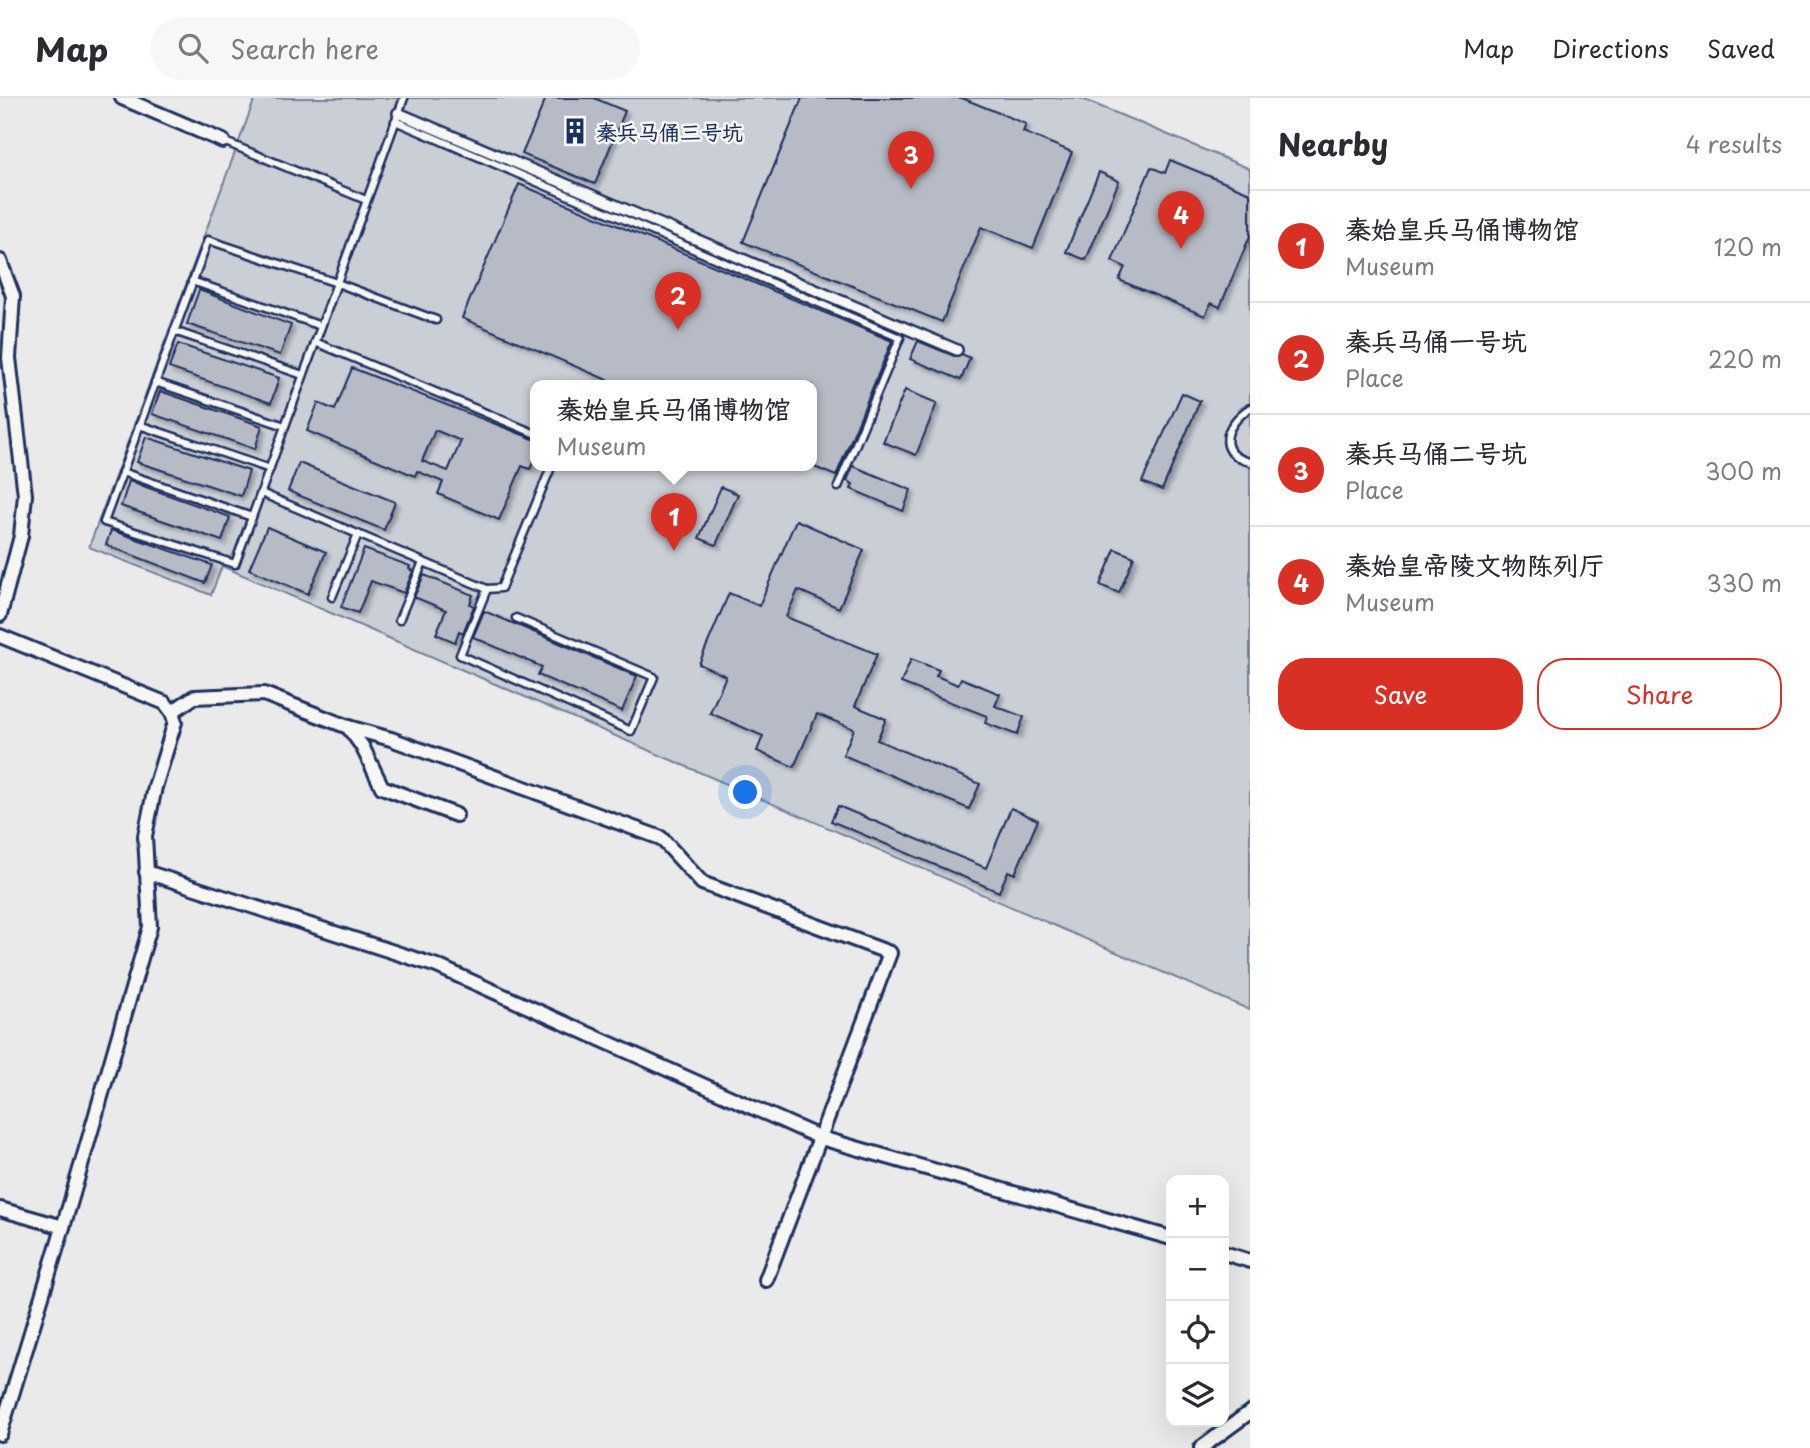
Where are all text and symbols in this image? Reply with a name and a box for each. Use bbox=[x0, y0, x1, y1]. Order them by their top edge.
search box bbox=[150, 17, 640, 80]
text: Map bbox=[35, 23, 108, 73]
icon: search bbox=[174, 29, 212, 67]
text: Search here bbox=[230, 29, 379, 68]
text: Map bbox=[1463, 30, 1514, 66]
text: Directions bbox=[1552, 30, 1669, 66]
text: Saved bbox=[1707, 30, 1775, 66]
place label: 秦兵马俑三号坑 bbox=[596, 115, 743, 147]
building icon: 秦兵马俑三号坑 bbox=[560, 116, 590, 146]
text: Nearby bbox=[1278, 121, 1388, 166]
text: 4 results bbox=[1686, 126, 1782, 161]
pin: 3 bbox=[888, 131, 934, 189]
pin: 4 bbox=[1158, 191, 1204, 249]
text: 秦始皇兵马俑博物馆 bbox=[1345, 209, 1579, 248]
text: 1 bbox=[1296, 229, 1307, 264]
text: 120 m bbox=[1714, 229, 1782, 264]
text: Museum bbox=[1345, 248, 1435, 283]
pin: 2 bbox=[655, 272, 701, 330]
text: 秦兵马俑一号坑 bbox=[1345, 321, 1527, 360]
text: 2 bbox=[1293, 341, 1309, 376]
text: 220 m bbox=[1708, 341, 1782, 376]
text: Place bbox=[1345, 360, 1404, 395]
popup bbox=[530, 380, 817, 471]
text: 秦始皇兵马俑博物馆 bbox=[556, 389, 791, 428]
text: Museum bbox=[556, 428, 646, 463]
text: 秦兵马俑二号坑 bbox=[1345, 433, 1527, 472]
text: 3 bbox=[1293, 453, 1309, 488]
text: 300 m bbox=[1705, 453, 1782, 488]
text: Place bbox=[1345, 472, 1404, 507]
pin: 1 bbox=[651, 493, 697, 551]
text: 秦始皇帝陵文物陈列厅 bbox=[1345, 545, 1605, 584]
text: 4 bbox=[1293, 565, 1309, 600]
text: 330 m bbox=[1706, 565, 1782, 600]
text: Museum bbox=[1345, 584, 1435, 619]
button: Save bbox=[1278, 658, 1523, 730]
button: Share bbox=[1537, 658, 1782, 730]
your location bbox=[728, 775, 762, 809]
map controls bbox=[1166, 1175, 1229, 1427]
button: + bbox=[1166, 1175, 1229, 1238]
button: − bbox=[1166, 1238, 1229, 1301]
button: locate bbox=[1166, 1301, 1229, 1364]
button: layers bbox=[1166, 1364, 1229, 1427]

